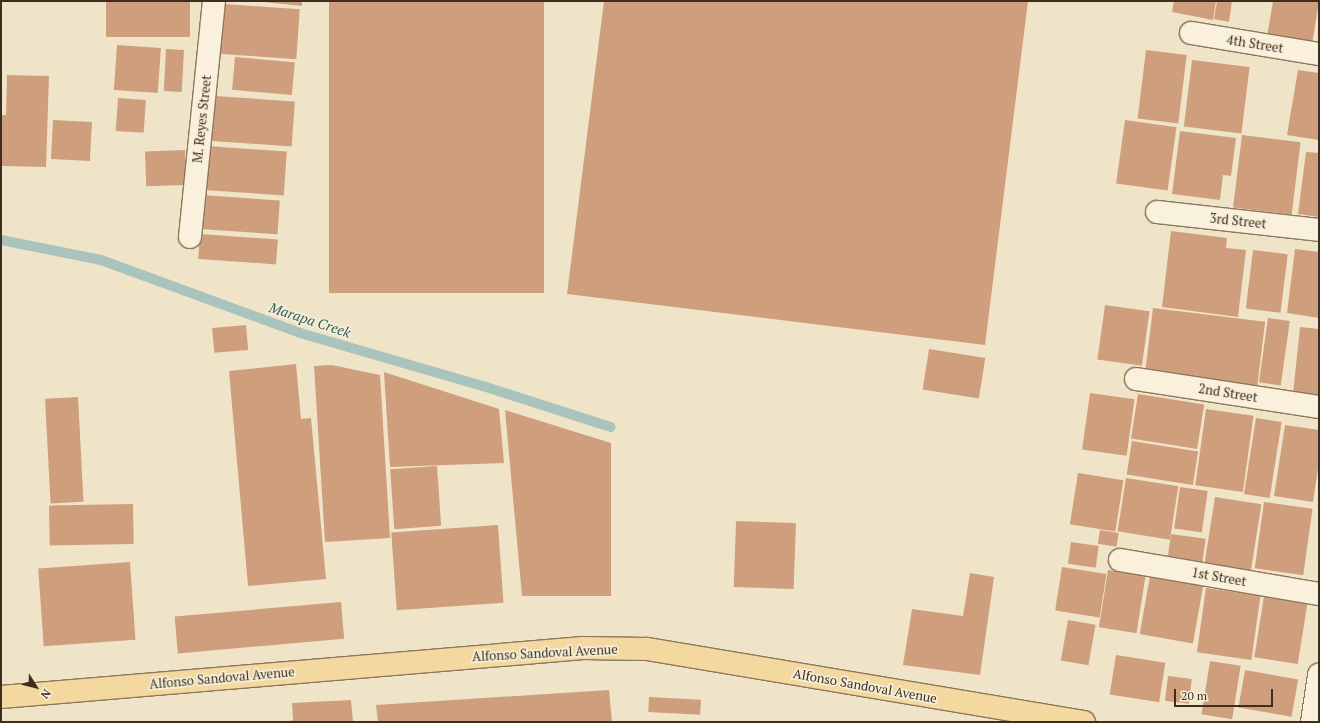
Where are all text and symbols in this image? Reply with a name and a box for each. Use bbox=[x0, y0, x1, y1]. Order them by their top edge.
street label: 4th Street bbox=[1226, 32, 1284, 56]
street label: M. Reyes Street bbox=[190, 74, 214, 164]
street label: 3rd Street bbox=[1209, 210, 1267, 232]
water label: Marapa Creek bbox=[267, 299, 353, 341]
street label: 2nd Street bbox=[1197, 381, 1259, 405]
street label: 1st Street bbox=[1190, 565, 1248, 589]
street label: Alfonso Sandoval Avenue bbox=[472, 641, 618, 665]
street label: Alfonso Sandoval Avenue bbox=[149, 664, 295, 692]
street label: Alfonso Sandoval Avenue bbox=[792, 666, 938, 706]
north arrow bbox=[16, 667, 56, 707]
scale bar bbox=[1176, 681, 1275, 707]
text: N bbox=[38, 687, 54, 702]
text: 20 m bbox=[1181, 688, 1207, 703]

